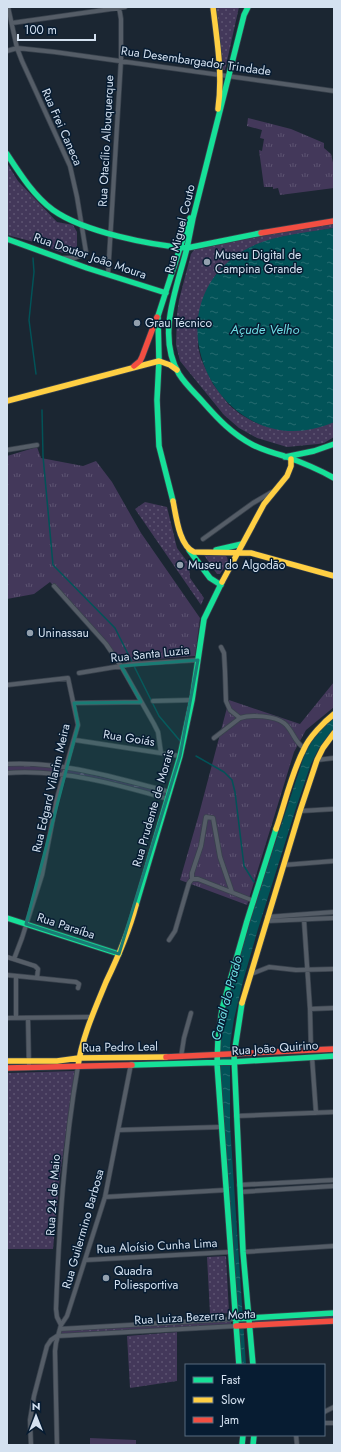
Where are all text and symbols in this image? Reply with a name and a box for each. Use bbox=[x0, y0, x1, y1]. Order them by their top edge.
scale bar bbox=[18, 16, 95, 42]
text: 100 m bbox=[24, 21, 57, 39]
street label: Rua Desembargador Trindade bbox=[120, 42, 272, 80]
street label: Rua Otacílio Albuquerque bbox=[94, 75, 118, 207]
street label: Rua Frei Caneca bbox=[37, 85, 87, 169]
street label: Rua Miguel Couto bbox=[160, 182, 200, 276]
street label: Rua Doutor João Moura bbox=[31, 228, 149, 284]
place label: Museu Digital de Campina Grande bbox=[215, 246, 303, 278]
marker: Museu Digital de Campina Grande bbox=[202, 257, 212, 267]
place label: Grau Técnico bbox=[145, 314, 213, 332]
marker: Grau Técnico bbox=[132, 318, 142, 328]
water label: Açude Velho bbox=[230, 320, 299, 339]
place label: Museu do Algodão bbox=[188, 556, 286, 574]
marker: Museu do Algodão bbox=[175, 560, 185, 570]
place label: Uninassau bbox=[38, 624, 89, 642]
marker: Uninassau bbox=[25, 628, 35, 638]
street label: Rua Santa Luzia bbox=[110, 641, 191, 667]
street label: Rua Edgard Vilarim Meira bbox=[27, 722, 75, 854]
street label: Rua Goiás bbox=[102, 725, 156, 751]
street label: Rua Prudente de Morais bbox=[128, 747, 178, 869]
street label: Rua Paraíba bbox=[35, 908, 98, 944]
water label: Canal do Prado bbox=[206, 954, 247, 1042]
street label: Rua João Quirino bbox=[231, 1036, 319, 1060]
street label: Rua Pedro Leal bbox=[82, 1037, 158, 1057]
street label: Rua 24 de Maio bbox=[41, 1153, 65, 1236]
street label: Rua Guilermino Barbosa bbox=[57, 1167, 109, 1291]
street label: Rua Aloísio Cunha Lima bbox=[96, 1234, 218, 1258]
place label: Quadra Poliesportiva bbox=[114, 1262, 178, 1294]
marker: Quadra Poliesportiva bbox=[101, 1273, 111, 1283]
street label: Rua Luiza Bezerra Motta bbox=[134, 1305, 256, 1329]
legend bbox=[185, 1364, 325, 1436]
text: Fast bbox=[221, 1371, 240, 1389]
text: Slow bbox=[221, 1391, 246, 1409]
north arrow bbox=[16, 1396, 56, 1436]
text: N bbox=[32, 1398, 40, 1414]
text: Jam bbox=[219, 1411, 239, 1429]

